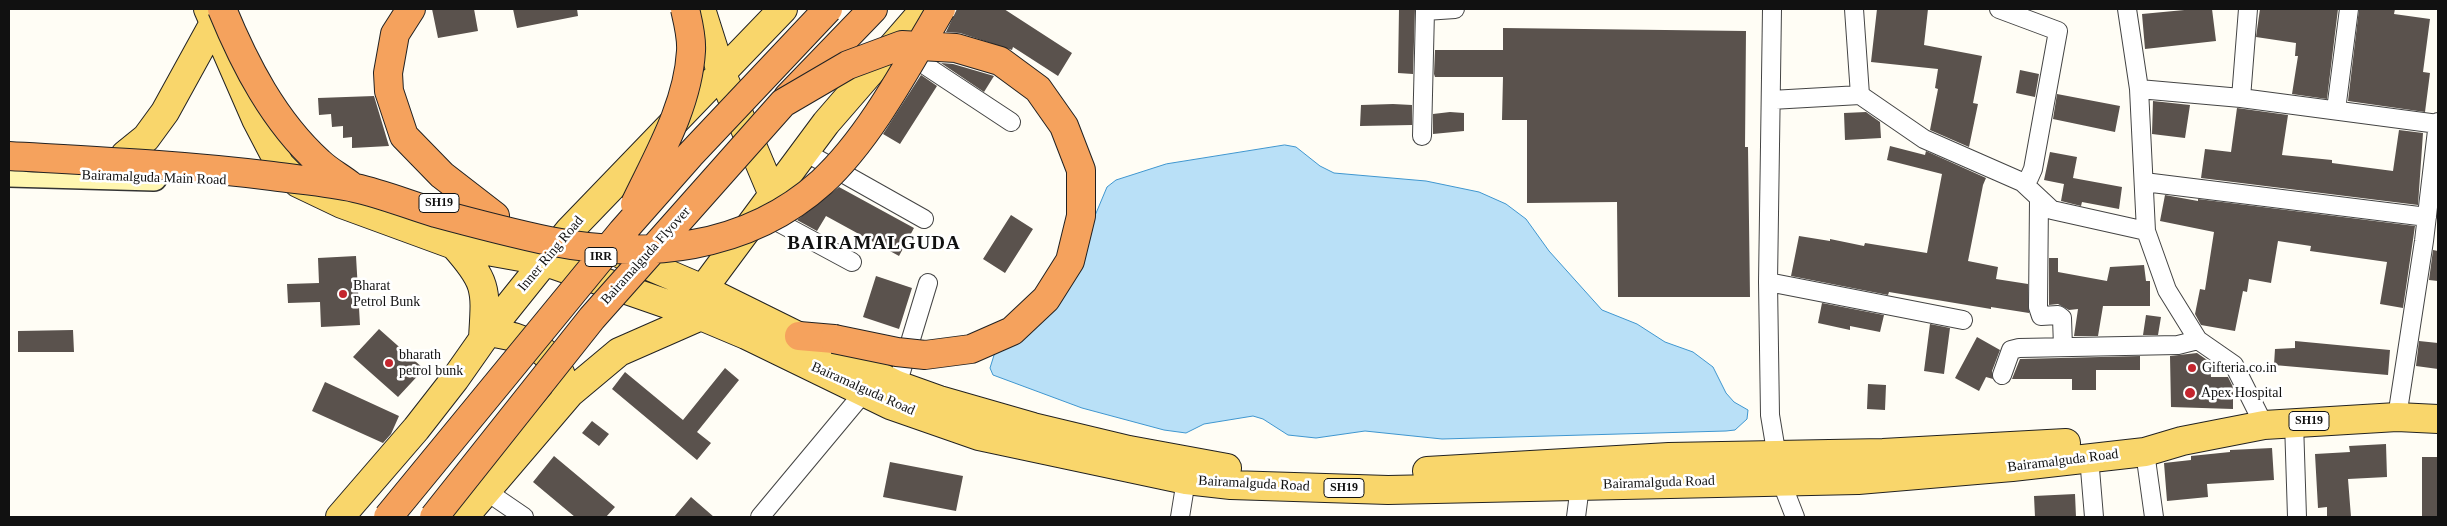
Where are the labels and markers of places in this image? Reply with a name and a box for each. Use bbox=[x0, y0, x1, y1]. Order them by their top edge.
place label: Bharat Petrol Bunk bbox=[353, 278, 420, 310]
marker: Bharat Petrol Bunk bbox=[337, 288, 349, 300]
place label: bharath petrol bunk bbox=[399, 347, 463, 380]
marker: bharath petrol bunk bbox=[383, 357, 395, 369]
place label: Gifteria.co.in bbox=[2202, 360, 2277, 376]
marker: Gifteria.co.in bbox=[2186, 362, 2198, 374]
place label: Apex Hospital bbox=[2201, 385, 2282, 401]
marker: Apex Hospital bbox=[2183, 386, 2197, 400]

